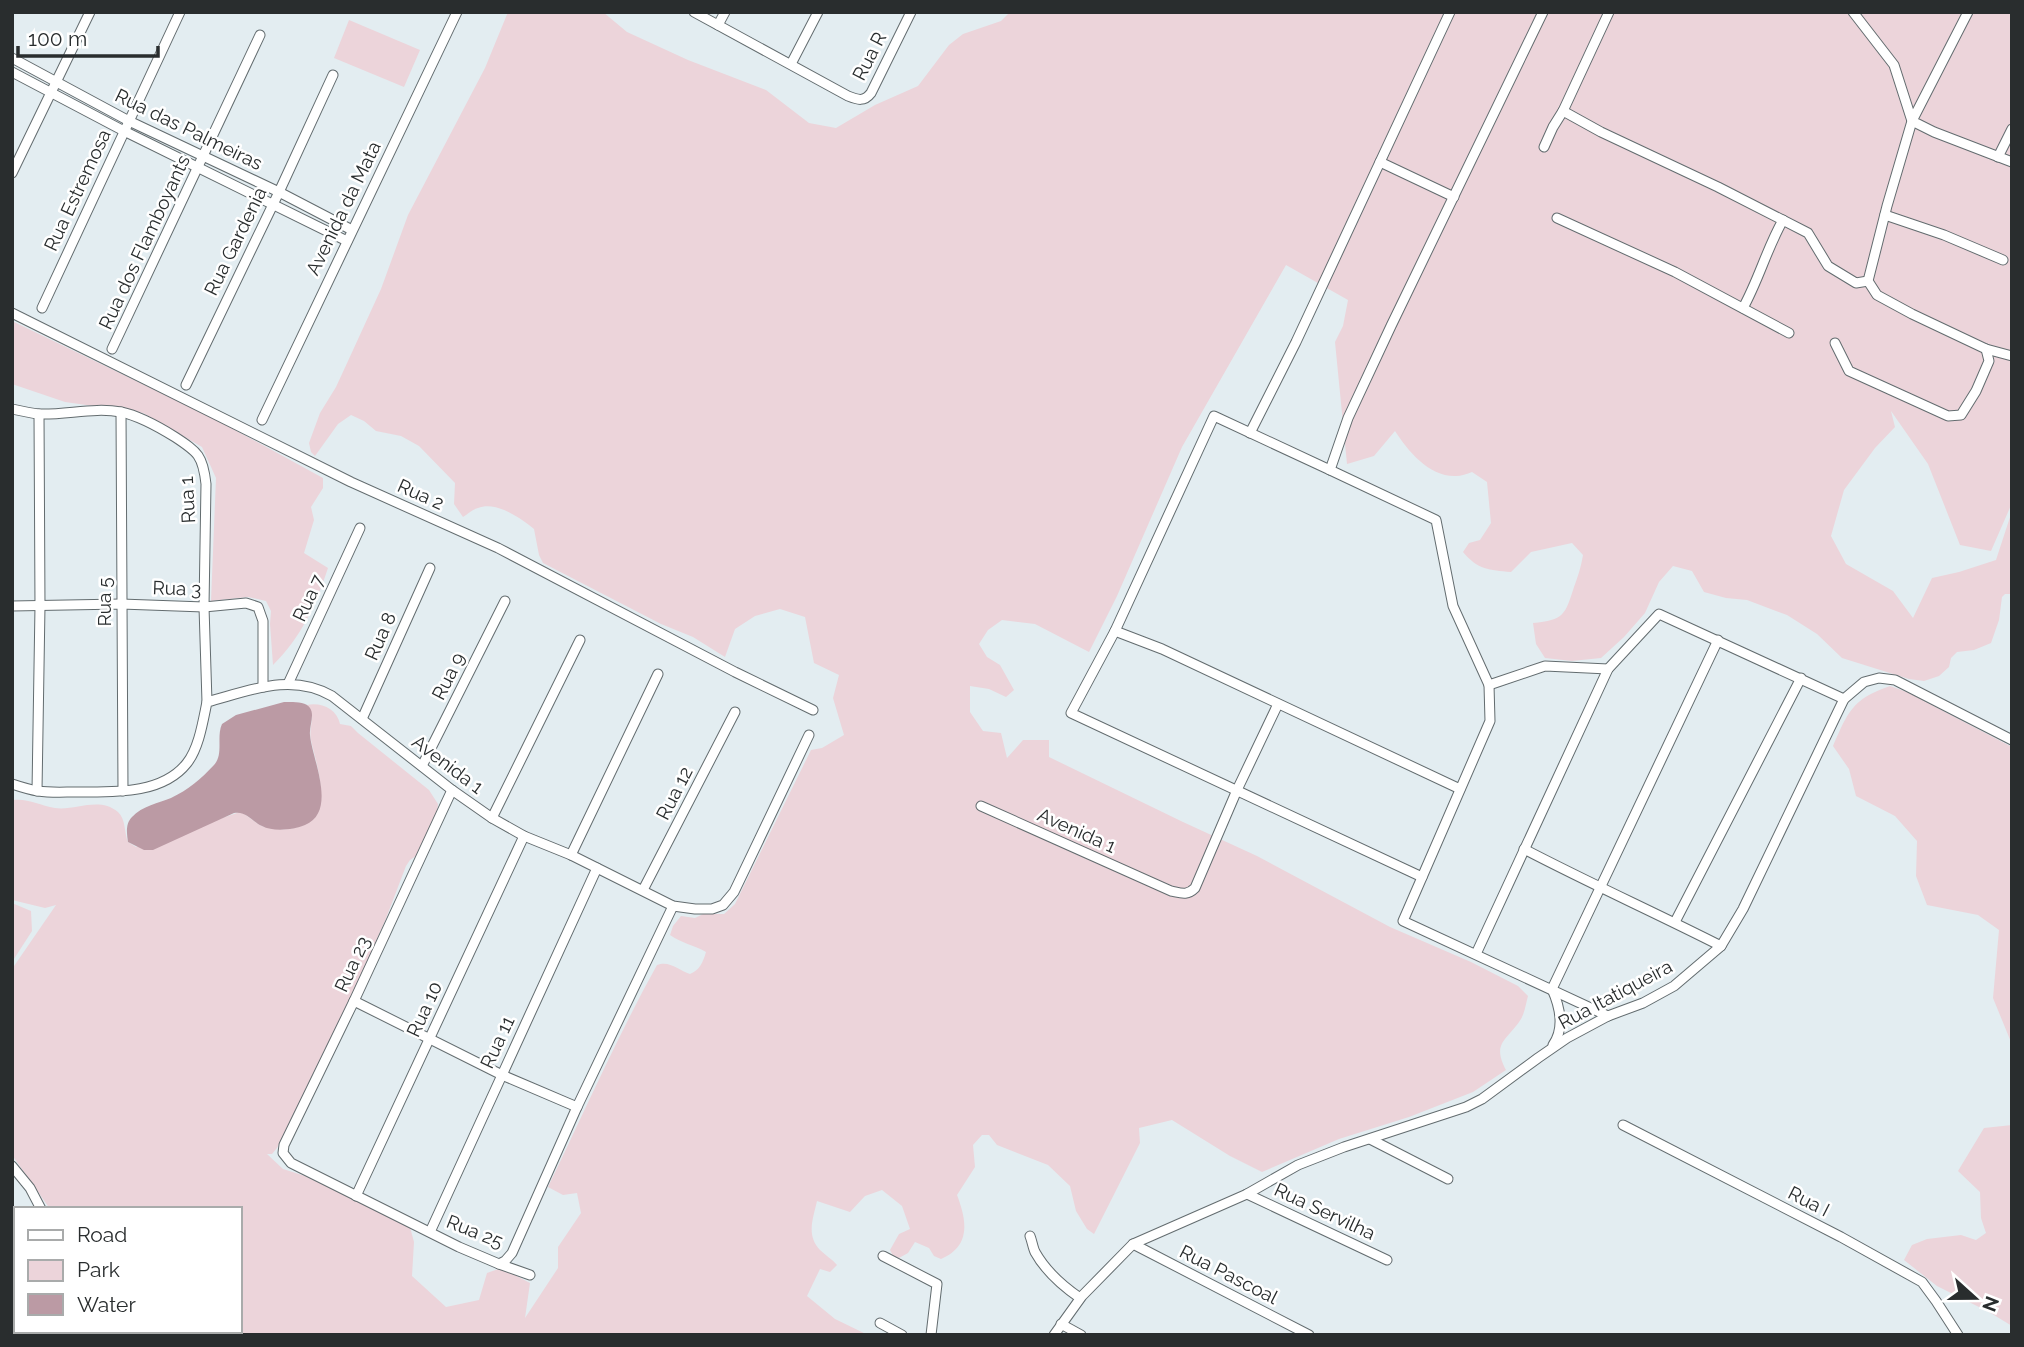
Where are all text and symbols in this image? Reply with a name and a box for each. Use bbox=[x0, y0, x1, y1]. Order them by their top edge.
scale bar bbox=[18, 14, 158, 58]
text: 100 m bbox=[28, 26, 87, 51]
street label: Rua R bbox=[848, 28, 890, 84]
street label: Rua das Palmeiras bbox=[112, 84, 266, 174]
street label: Rua Estremosa bbox=[39, 126, 115, 254]
street label: Avenida da Mata bbox=[301, 138, 385, 278]
street label: Rua dos Flamboyants bbox=[94, 151, 194, 333]
street label: Rua Gardenia bbox=[199, 183, 271, 299]
street label: Rua 2 bbox=[394, 474, 448, 514]
street label: Rua 1 bbox=[175, 476, 199, 524]
street label: Rua 7 bbox=[288, 571, 328, 625]
street label: Rua 3 bbox=[152, 576, 202, 600]
street label: Rua 5 bbox=[93, 577, 115, 627]
street label: Rua 8 bbox=[360, 609, 400, 663]
street label: Rua 9 bbox=[427, 649, 469, 703]
street label: Avenida 1 bbox=[408, 730, 488, 798]
street label: Rua 12 bbox=[651, 763, 697, 823]
street label: Avenida 1 bbox=[1034, 803, 1120, 857]
street label: Rua 23 bbox=[330, 933, 374, 995]
street label: Rua Itatiqueira bbox=[1554, 955, 1676, 1033]
street label: Rua 10 bbox=[402, 978, 446, 1040]
street label: Rua 11 bbox=[475, 1012, 519, 1072]
street label: Rua Servilha bbox=[1271, 1178, 1379, 1244]
street label: Rua I bbox=[1785, 1181, 1833, 1221]
legend bbox=[14, 1207, 242, 1333]
street label: Rua 25 bbox=[444, 1210, 506, 1252]
text: Road bbox=[77, 1222, 127, 1247]
street label: Rua Pascoal bbox=[1176, 1240, 1282, 1309]
text: Park bbox=[77, 1257, 120, 1282]
north arrow bbox=[1940, 1263, 2010, 1333]
text: Water bbox=[77, 1292, 136, 1317]
text: N bbox=[1978, 1293, 2004, 1315]

